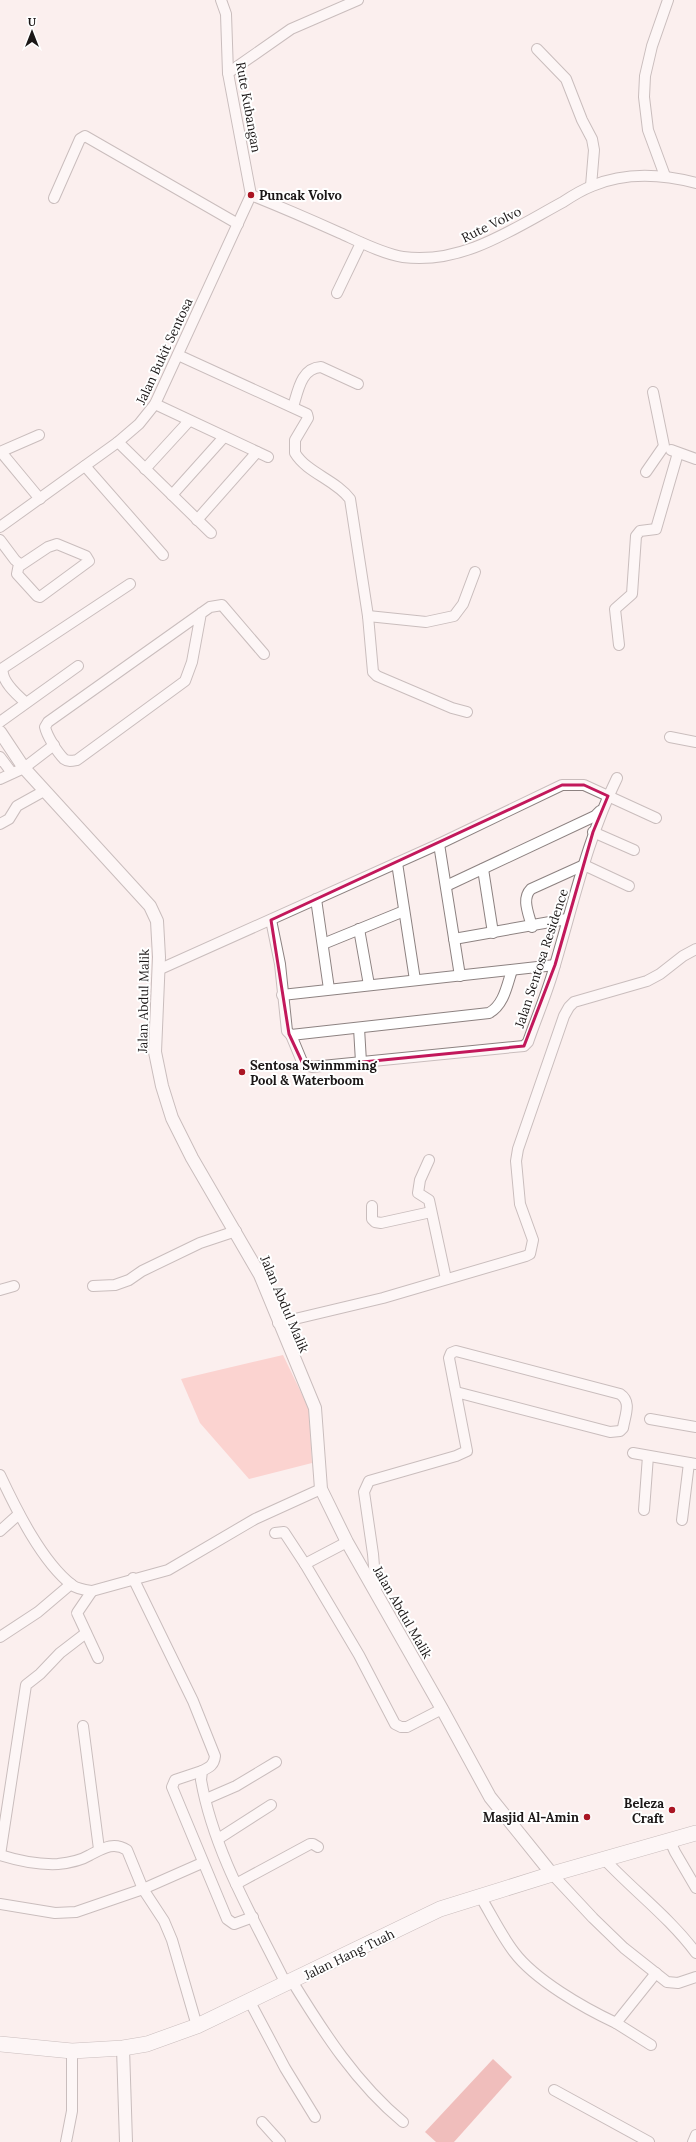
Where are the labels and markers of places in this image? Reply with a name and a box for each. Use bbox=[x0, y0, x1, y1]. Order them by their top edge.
place label: Puncak Volvo bbox=[259, 187, 342, 204]
marker: Puncak Volvo bbox=[246, 190, 256, 200]
place label: Sentosa Swinmming Pool & Waterboom bbox=[250, 1057, 377, 1089]
marker: Sentosa Swinmming Pool & Waterboom bbox=[237, 1067, 247, 1077]
place label: Beleza Craft bbox=[624, 1795, 665, 1827]
marker: Beleza Craft bbox=[667, 1805, 677, 1815]
place label: Masjid Al-Amin bbox=[483, 1809, 580, 1826]
marker: Masjid Al-Amin bbox=[582, 1812, 592, 1822]

